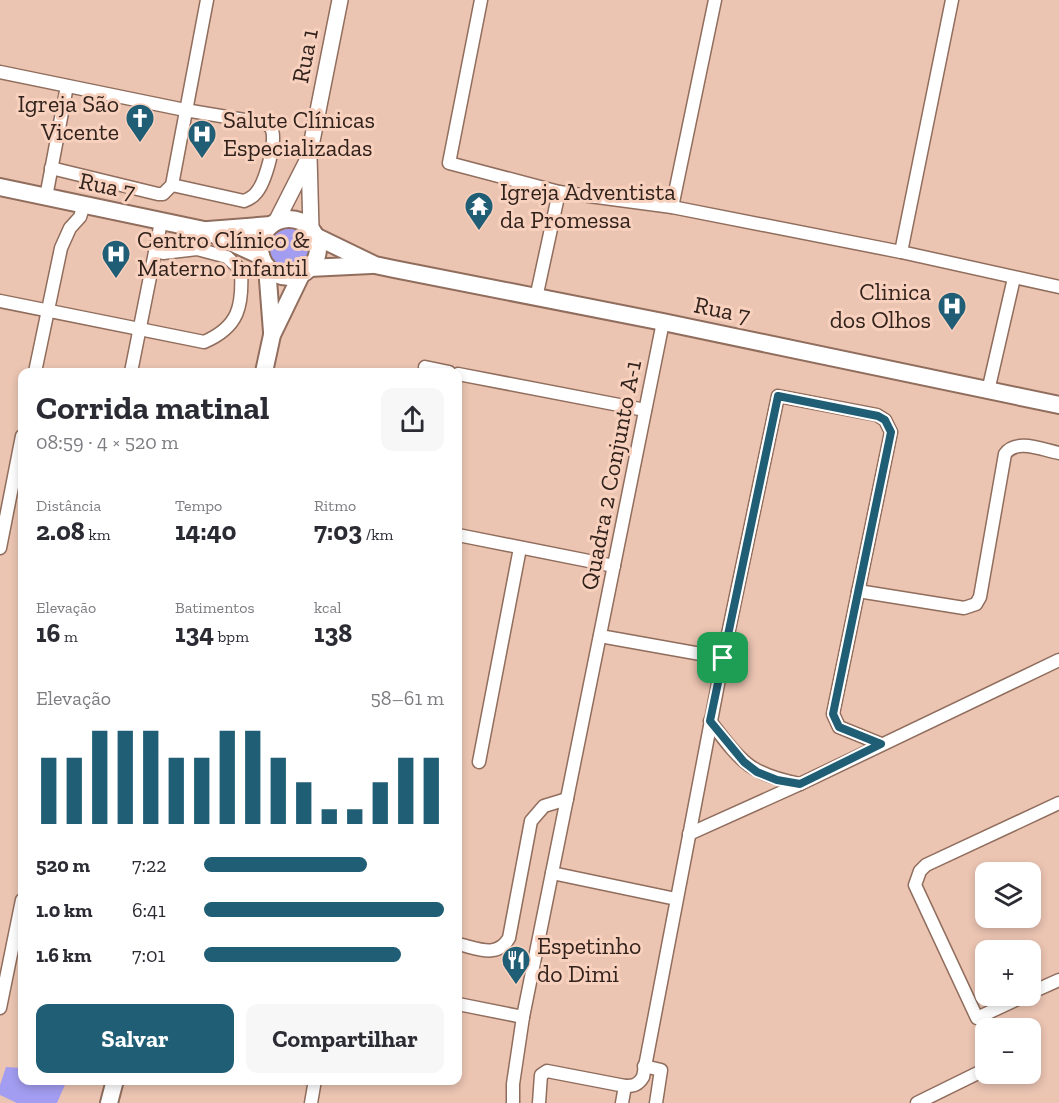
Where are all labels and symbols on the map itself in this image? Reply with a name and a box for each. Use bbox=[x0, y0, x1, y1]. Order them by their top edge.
street label: Rua 1 bbox=[285, 26, 324, 85]
place label: Igreja São Vicente bbox=[18, 89, 119, 146]
church icon: Igreja São Vicente bbox=[124, 102, 156, 144]
place label: Salute Clínicas Especializadas bbox=[223, 105, 375, 162]
hospital icon: Salute Clínicas Especializadas bbox=[186, 118, 218, 160]
street label: Rua 7 bbox=[76, 165, 138, 206]
place label: Igreja Adventista da Promessa bbox=[500, 177, 676, 234]
temple icon: Igreja Adventista da Promessa bbox=[463, 190, 495, 232]
place label: Centro Clínico & Materno Infantil bbox=[137, 225, 310, 282]
hospital icon: Centro Clínico & Materno Infantil bbox=[100, 238, 132, 280]
place label: Clinica dos Olhos bbox=[830, 277, 931, 334]
street label: Rua 7 bbox=[691, 289, 753, 330]
hospital icon: Clinica dos Olhos bbox=[936, 290, 968, 332]
street label: Quadra 2 Conjunto A-1 bbox=[574, 357, 647, 592]
pin bbox=[697, 632, 748, 683]
place label: Espetinho do Dimi bbox=[537, 931, 641, 988]
restaurant icon: Espetinho do Dimi bbox=[500, 944, 532, 986]

